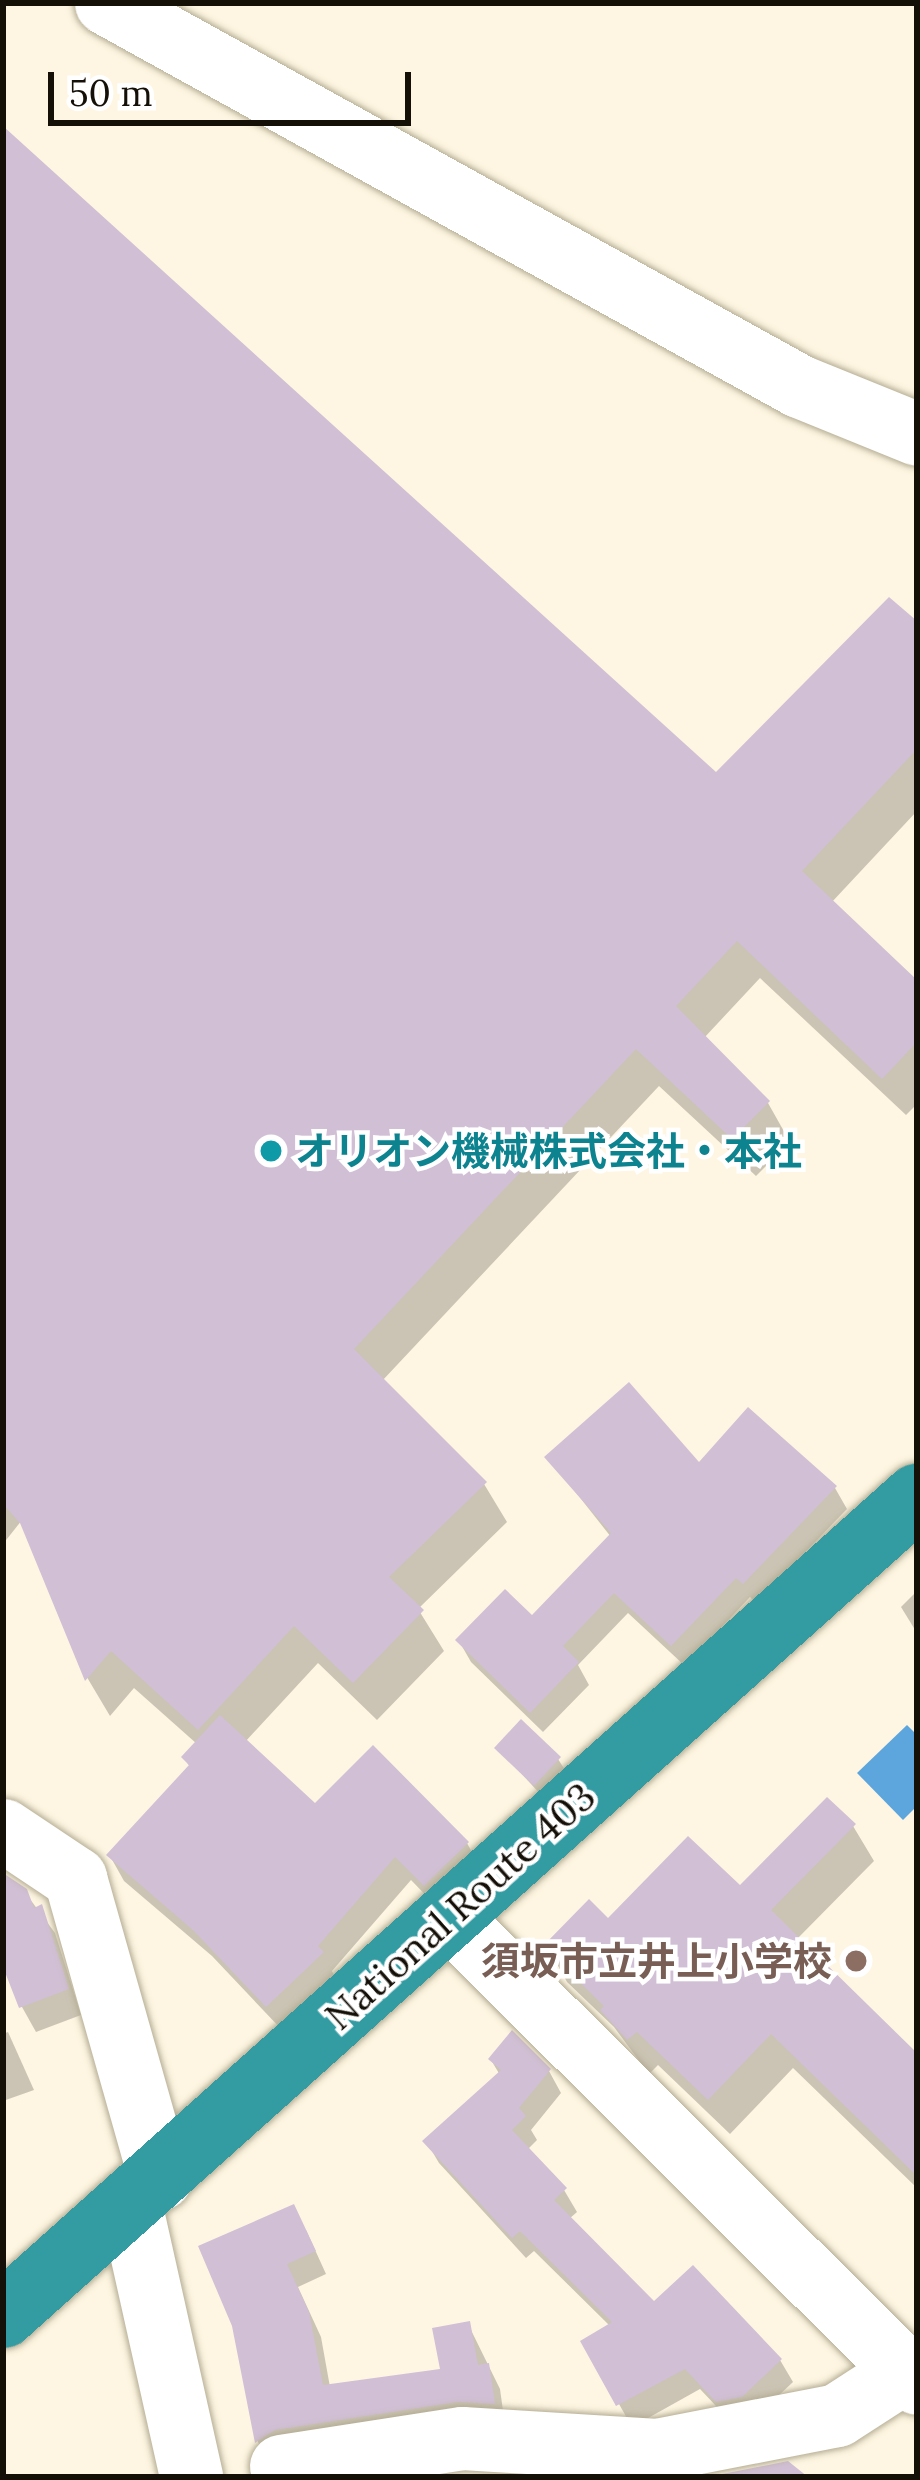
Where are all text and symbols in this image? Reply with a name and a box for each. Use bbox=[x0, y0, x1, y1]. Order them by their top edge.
scale bar bbox=[54, 48, 417, 122]
text: 50 m bbox=[69, 70, 153, 116]
place label: オリオン機械株式会社・本社 bbox=[295, 1128, 802, 1174]
marker: オリオン機械株式会社・本社 bbox=[258, 1138, 284, 1164]
street label: National Route 403 bbox=[315, 1773, 605, 2039]
place label: 須坂市立井上小学校 bbox=[481, 1938, 832, 1984]
marker: 須坂市立井上小学校 bbox=[843, 1948, 869, 1974]

